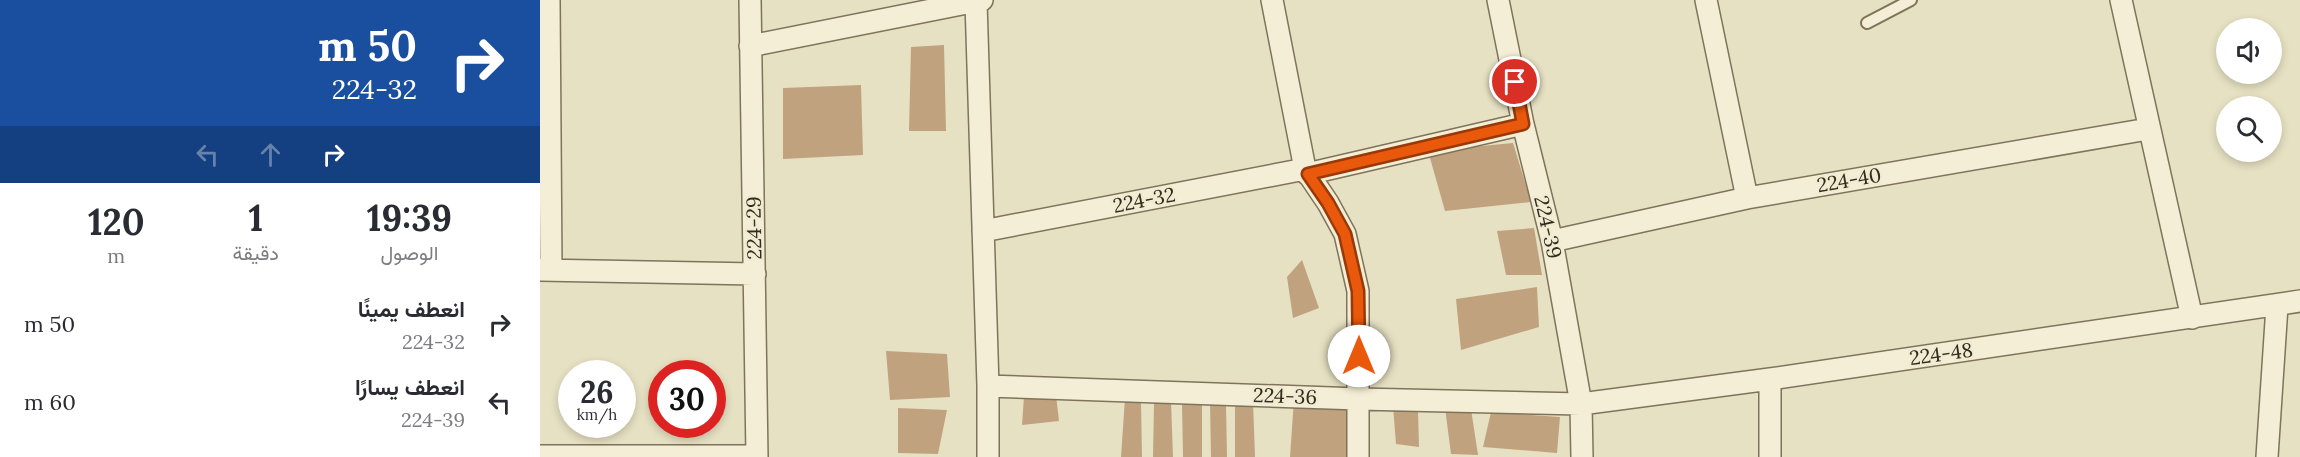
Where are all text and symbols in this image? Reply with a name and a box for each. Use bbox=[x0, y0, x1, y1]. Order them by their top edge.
map controls bbox=[2216, 18, 2282, 162]
button: sound bbox=[2216, 18, 2282, 84]
text: 50 m bbox=[318, 19, 417, 73]
icon: right bbox=[438, 24, 516, 102]
pin bbox=[1489, 56, 1540, 107]
icon: arrive bbox=[1498, 65, 1531, 98]
text: 224-32 bbox=[332, 72, 417, 106]
button: search bbox=[2216, 96, 2282, 162]
icon: left bbox=[191, 138, 224, 171]
icon: ahead bbox=[254, 138, 287, 171]
icon: right bbox=[317, 138, 350, 171]
street label: 224-40 bbox=[1815, 162, 1883, 197]
street label: 224-32 bbox=[1111, 181, 1177, 218]
street label: 224-39 bbox=[1529, 193, 1568, 261]
text: 1 bbox=[248, 195, 263, 241]
text: 19:39 bbox=[367, 195, 452, 241]
street label: 224-29 bbox=[740, 196, 767, 260]
text: 120 bbox=[88, 199, 145, 245]
text: دقيقة bbox=[233, 240, 279, 265]
text: الوصول bbox=[381, 240, 438, 265]
text: m bbox=[107, 243, 125, 268]
text: انعطف يمينًا bbox=[358, 295, 465, 323]
icon: right bbox=[483, 308, 516, 341]
text: 50 m bbox=[24, 310, 75, 338]
position arrow bbox=[1327, 324, 1391, 388]
text: 224-32 bbox=[402, 329, 465, 354]
street label: 224-48 bbox=[1908, 337, 1974, 370]
speed limit sign: 30 bbox=[648, 360, 726, 438]
text: انعطف يسارًا bbox=[355, 373, 465, 401]
text: 26 bbox=[580, 373, 614, 411]
street label: 224-36 bbox=[1253, 382, 1317, 409]
icon: left bbox=[483, 386, 516, 419]
text: 60 m bbox=[24, 388, 76, 416]
text: km/h bbox=[577, 405, 617, 424]
text: 224-39 bbox=[401, 407, 465, 432]

